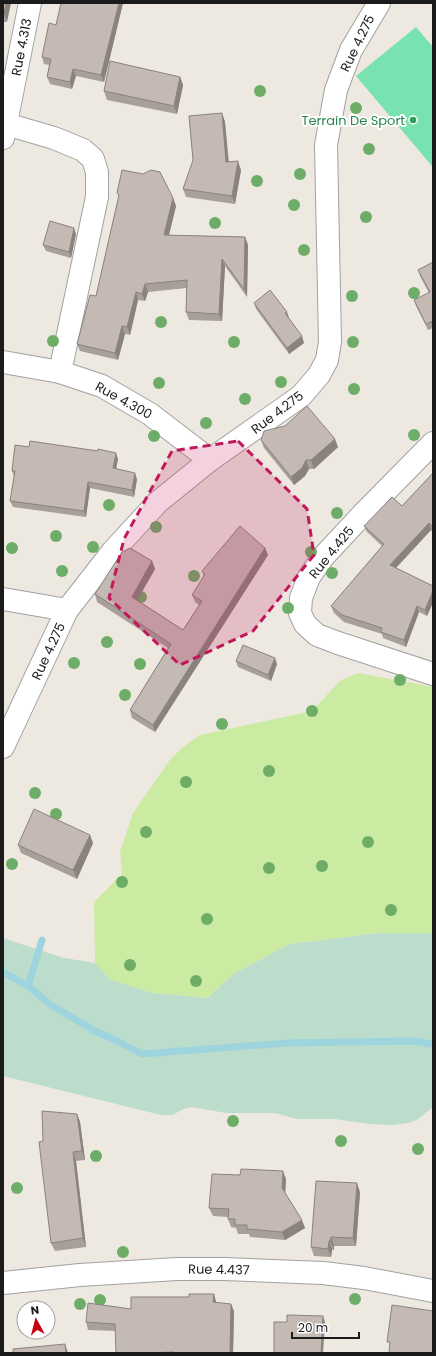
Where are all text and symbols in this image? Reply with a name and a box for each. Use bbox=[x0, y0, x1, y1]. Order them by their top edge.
street label: Rue 4.275 bbox=[335, 11, 379, 75]
street label: Rue 4.313 bbox=[7, 17, 36, 77]
place label: Terrain De Sport bbox=[301, 111, 405, 130]
marker: Terrain De Sport bbox=[408, 115, 418, 125]
street label: Rue 4.300 bbox=[92, 377, 156, 424]
street label: Rue 4.275 bbox=[247, 386, 308, 438]
street label: Rue 4.425 bbox=[304, 522, 358, 583]
street label: Rue 4.275 bbox=[27, 619, 70, 683]
street label: Rue 4.437 bbox=[188, 1259, 250, 1280]
north arrow bbox=[16, 1300, 56, 1340]
text: N bbox=[30, 1302, 40, 1319]
scale bar bbox=[292, 1314, 359, 1340]
text: 20 m bbox=[298, 1319, 328, 1336]

